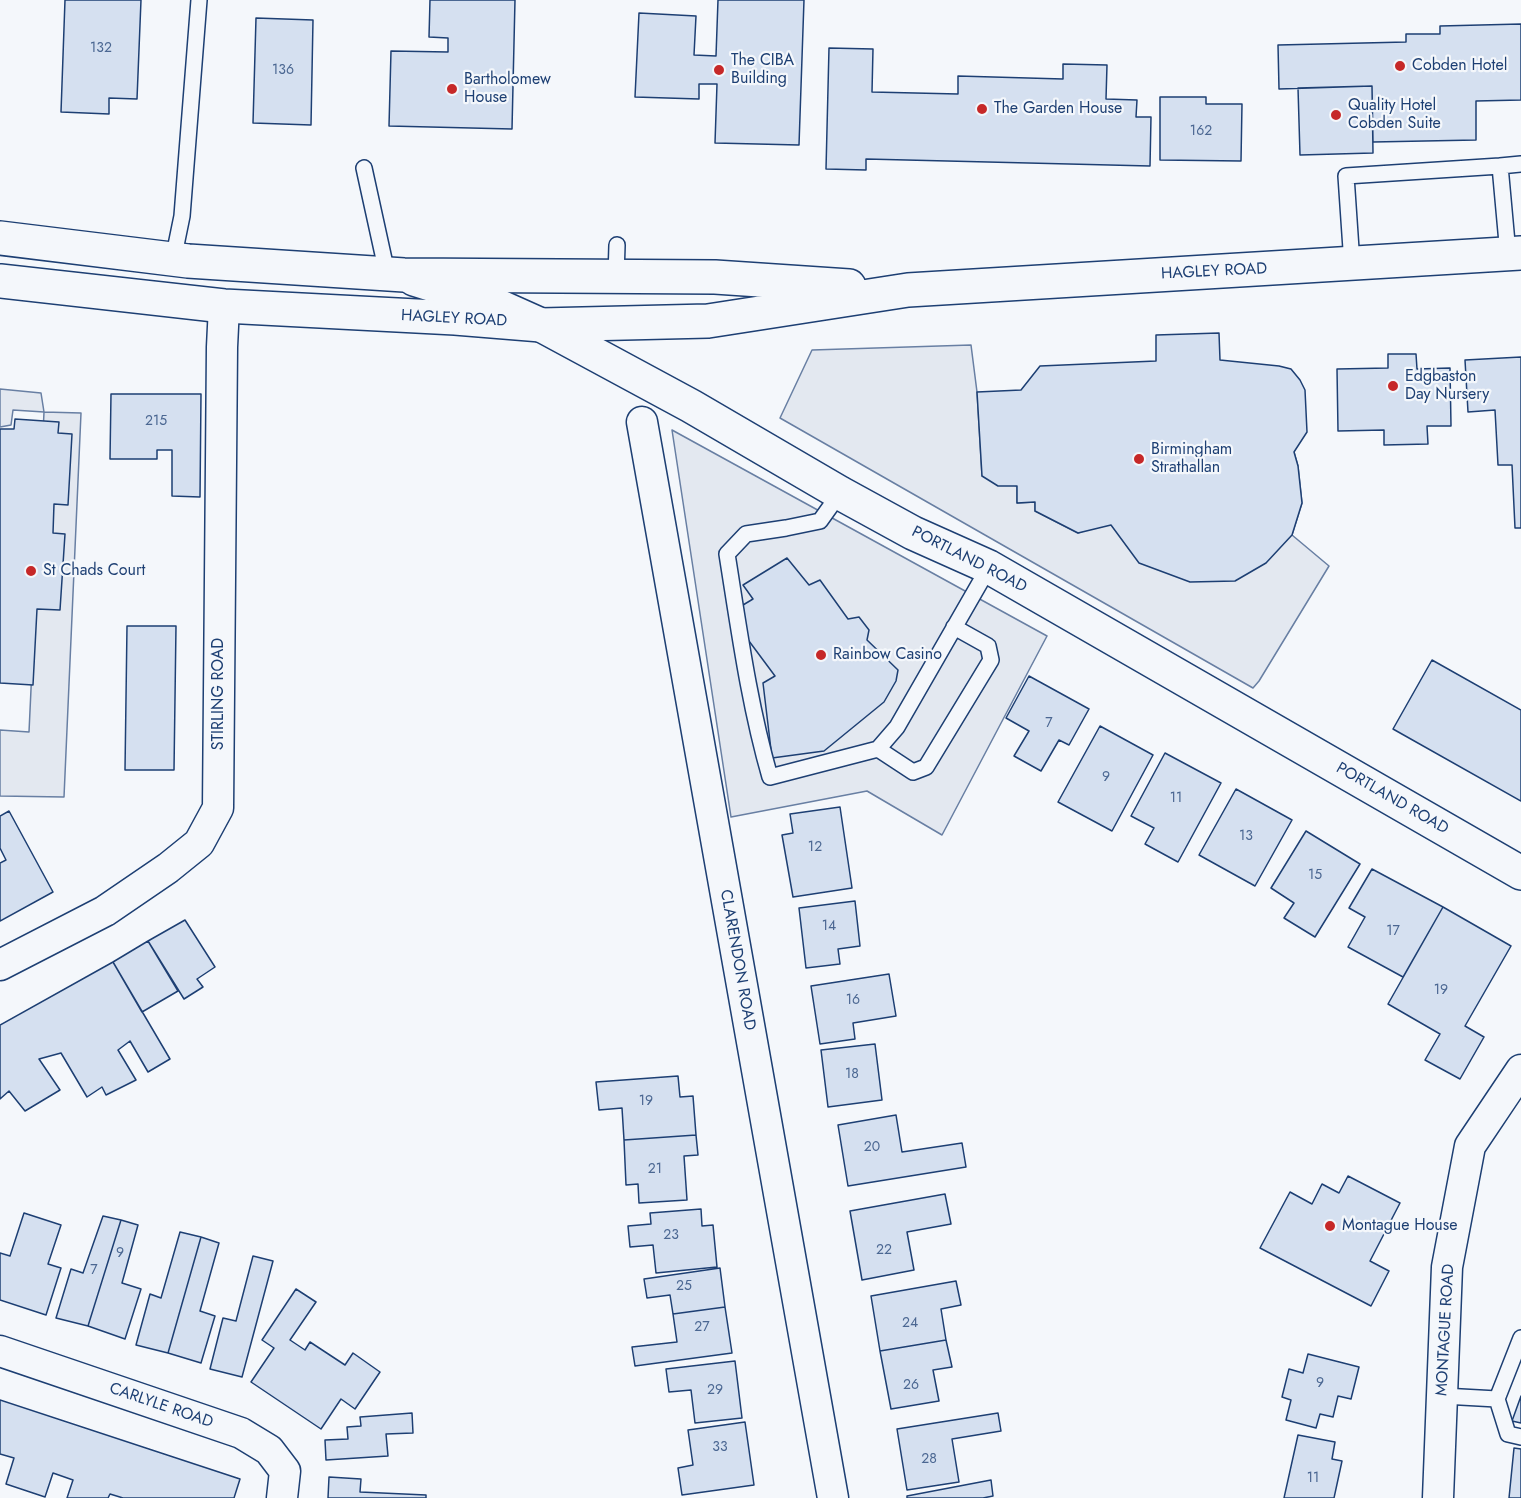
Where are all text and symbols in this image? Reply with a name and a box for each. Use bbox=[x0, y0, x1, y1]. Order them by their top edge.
house number: 132 bbox=[90, 41, 112, 57]
place label: The CIBA Building bbox=[731, 51, 794, 89]
place label: Cobden Hotel bbox=[1412, 56, 1507, 76]
marker: Cobden Hotel bbox=[1393, 59, 1407, 73]
house number: 136 bbox=[272, 63, 294, 79]
marker: The CIBA Building bbox=[712, 63, 726, 77]
place label: Bartholomew House bbox=[464, 70, 551, 108]
marker: Bartholomew House bbox=[445, 82, 459, 96]
place label: Quality Hotel Cobden Suite bbox=[1348, 96, 1441, 134]
place label: The Garden House bbox=[994, 99, 1122, 119]
marker: The Garden House bbox=[975, 102, 989, 116]
marker: Quality Hotel Cobden Suite bbox=[1329, 108, 1343, 122]
house number: 162 bbox=[1190, 124, 1212, 140]
street label: HAGLEY ROAD bbox=[1160, 260, 1268, 284]
street label: HAGLEY ROAD bbox=[400, 307, 508, 331]
place label: Edgbaston Day Nursery bbox=[1405, 367, 1489, 405]
marker: Edgbaston Day Nursery bbox=[1386, 379, 1400, 393]
house number: 215 bbox=[145, 414, 167, 430]
place label: Birmingham Strathallan bbox=[1151, 440, 1232, 478]
marker: Birmingham Strathallan bbox=[1132, 452, 1146, 466]
street label: PORTLAND ROAD bbox=[908, 523, 1030, 597]
place label: St Chads Court bbox=[43, 561, 145, 581]
marker: St Chads Court bbox=[24, 564, 38, 578]
street label: STIRLING ROAD bbox=[209, 638, 229, 750]
place label: Rainbow Casino bbox=[833, 645, 942, 665]
marker: Rainbow Casino bbox=[814, 648, 828, 662]
house number: 7 bbox=[1045, 716, 1053, 732]
street label: PORTLAND ROAD bbox=[1332, 759, 1452, 839]
house number: 9 bbox=[1102, 770, 1110, 786]
house number: 11 bbox=[1170, 791, 1182, 807]
house number: 13 bbox=[1239, 829, 1253, 845]
house number: 12 bbox=[808, 840, 822, 856]
house number: 15 bbox=[1308, 868, 1322, 884]
street label: CLARENDON ROAD bbox=[715, 888, 759, 1032]
house number: 14 bbox=[822, 919, 836, 935]
house number: 17 bbox=[1386, 924, 1400, 940]
house number: 19 bbox=[1434, 983, 1448, 999]
house number: 16 bbox=[846, 993, 860, 1009]
house number: 18 bbox=[845, 1067, 859, 1083]
house number: 19 bbox=[639, 1094, 653, 1110]
house number: 20 bbox=[864, 1140, 880, 1156]
house number: 21 bbox=[648, 1162, 662, 1178]
place label: Montague House bbox=[1342, 1216, 1457, 1236]
marker: Montague House bbox=[1323, 1219, 1337, 1233]
house number: 23 bbox=[663, 1228, 679, 1244]
house number: 22 bbox=[876, 1243, 892, 1259]
house number: 9 bbox=[116, 1246, 124, 1262]
house number: 7 bbox=[90, 1263, 98, 1279]
street label: MONTAGUE ROAD bbox=[1433, 1263, 1459, 1397]
house number: 25 bbox=[676, 1279, 692, 1295]
house number: 24 bbox=[902, 1316, 918, 1332]
house number: 27 bbox=[694, 1320, 710, 1336]
house number: 9 bbox=[1316, 1376, 1324, 1392]
house number: 26 bbox=[903, 1378, 919, 1394]
street label: CARLYLE ROAD bbox=[107, 1379, 215, 1433]
house number: 29 bbox=[707, 1383, 723, 1399]
house number: 33 bbox=[712, 1440, 728, 1456]
house number: 28 bbox=[921, 1452, 937, 1468]
house number: 11 bbox=[1307, 1471, 1319, 1487]

